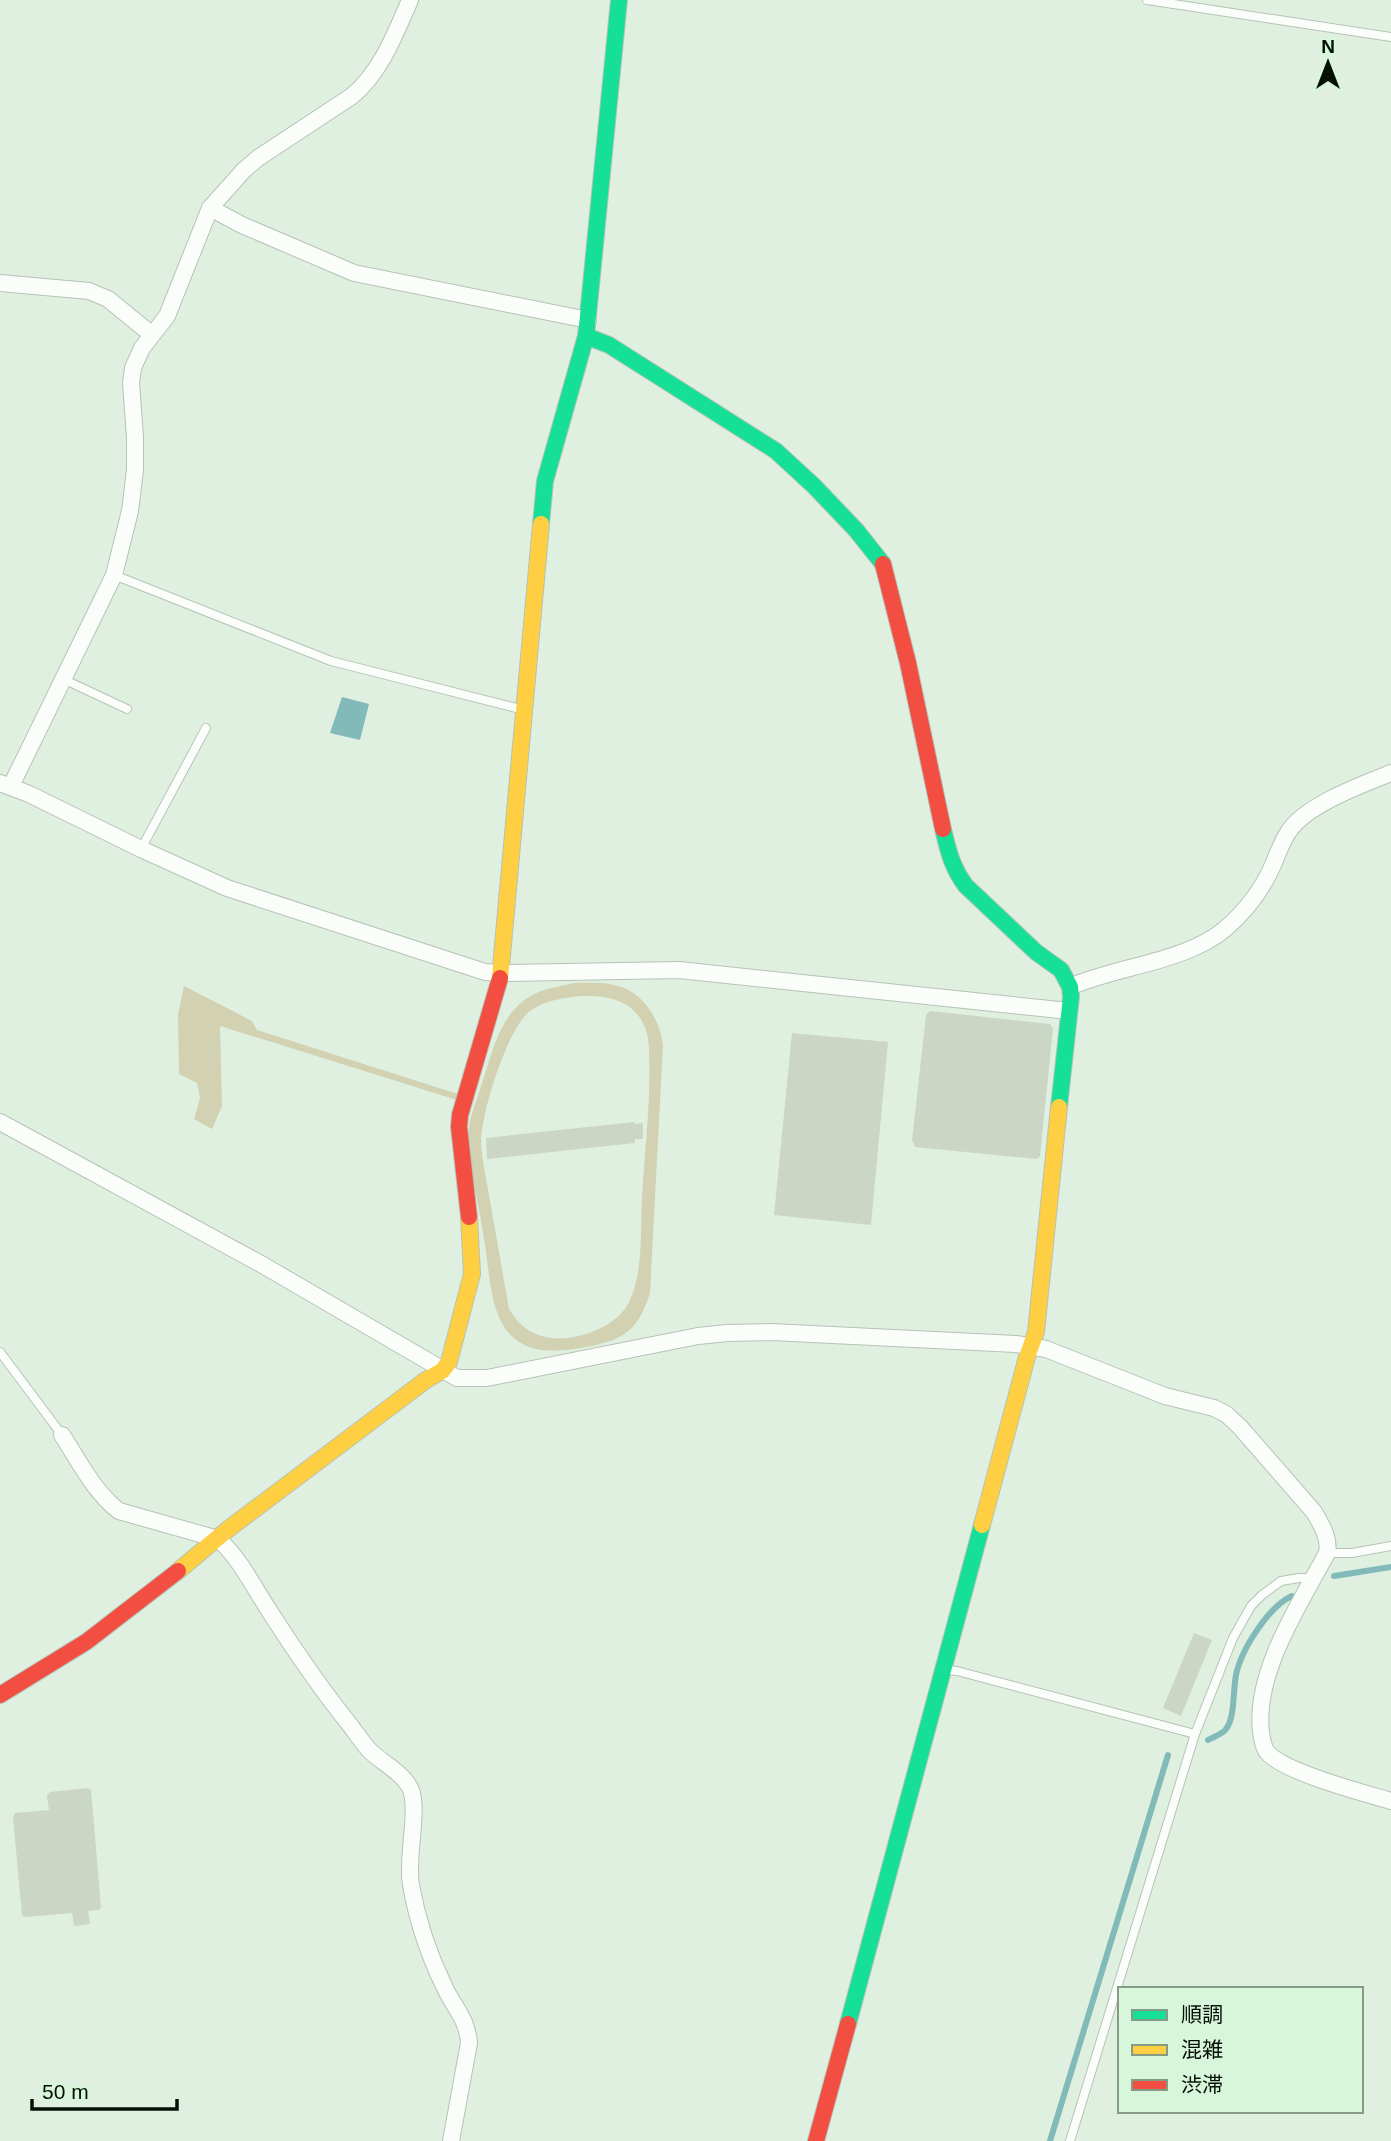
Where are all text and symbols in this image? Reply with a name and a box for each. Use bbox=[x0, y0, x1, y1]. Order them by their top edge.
north arrow bbox=[1293, 28, 1363, 98]
text: N bbox=[1321, 36, 1335, 57]
legend bbox=[1118, 1987, 1363, 2113]
text: 順調 bbox=[1181, 2003, 1223, 2026]
text: 混雑 bbox=[1181, 2038, 1223, 2061]
scale bar bbox=[32, 2068, 177, 2112]
text: 渋滞 bbox=[1181, 2073, 1223, 2096]
text: 50 m bbox=[42, 2080, 89, 2103]

